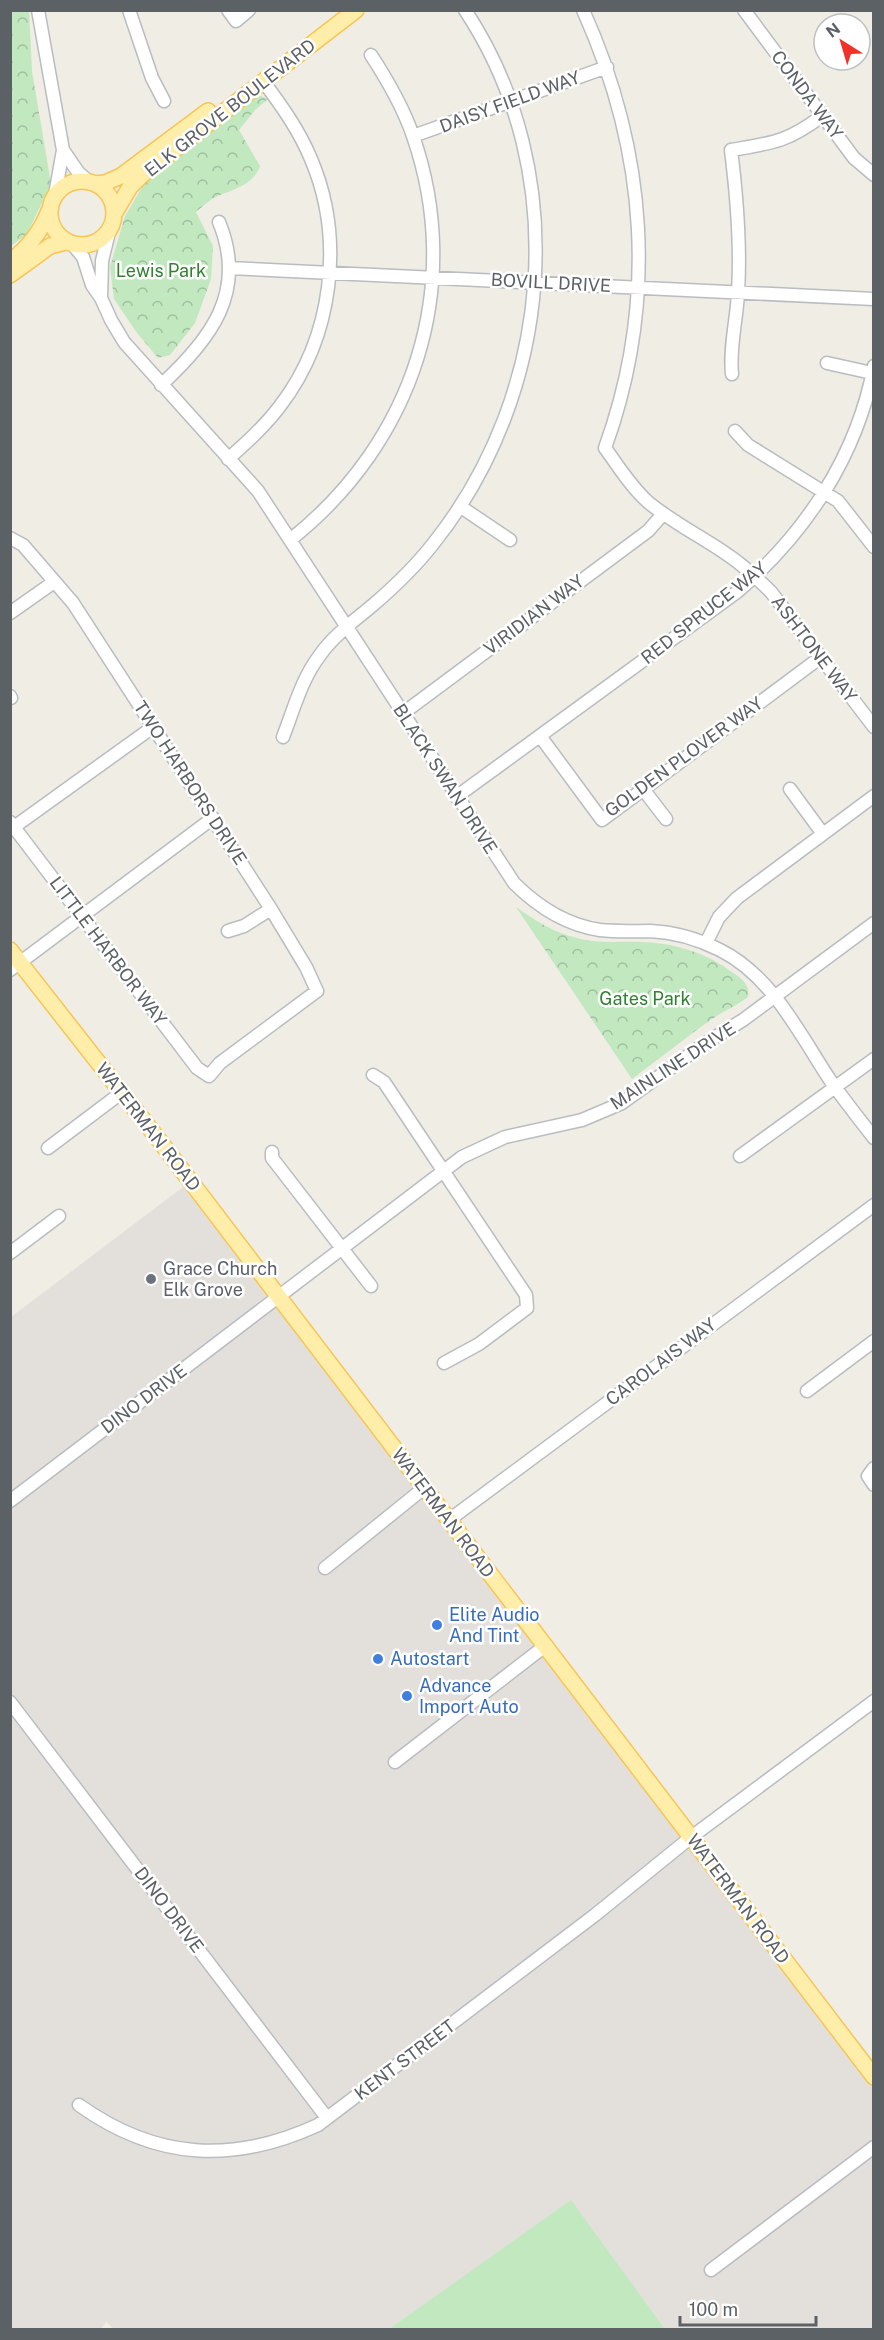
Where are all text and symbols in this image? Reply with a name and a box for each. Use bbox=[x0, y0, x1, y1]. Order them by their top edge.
north arrow bbox=[812, 12, 872, 72]
text: N bbox=[823, 19, 844, 42]
street label: ELK GROVE BOULEVARD bbox=[140, 34, 319, 181]
street label: CONDA WAY bbox=[767, 46, 848, 143]
street label: DAISY FIELD WAY bbox=[437, 66, 583, 137]
park label: Lewis Park bbox=[116, 260, 206, 281]
street label: BOVILL DRIVE bbox=[490, 269, 612, 296]
street label: RED SPRUCE WAY bbox=[637, 557, 771, 668]
street label: VIRIDIAN WAY bbox=[480, 570, 588, 659]
street label: ASHTONE WAY bbox=[767, 591, 861, 706]
street label: GOLDEN PLOVER WAY bbox=[601, 692, 767, 821]
street label: TWO HARBORS DRIVE bbox=[130, 697, 251, 869]
street label: BLACK SWAN DRIVE bbox=[389, 700, 502, 858]
street label: LITTLE HARBOR WAY bbox=[46, 872, 171, 1029]
park label: Gates Park bbox=[599, 988, 691, 1009]
street label: MAINLINE DRIVE bbox=[606, 1017, 739, 1114]
street label: WATERMAN ROAD bbox=[92, 1058, 205, 1195]
place label: Grace Church Elk Grove bbox=[163, 1258, 277, 1300]
marker: Grace Church Elk Grove bbox=[144, 1272, 158, 1286]
street label: CAROLAIS WAY bbox=[602, 1313, 720, 1410]
street label: DINO DRIVE bbox=[97, 1360, 191, 1438]
street label: WATERMAN ROAD bbox=[388, 1444, 499, 1582]
place label: Elite Audio And Tint bbox=[449, 1604, 540, 1646]
marker: Elite Audio And Tint bbox=[430, 1618, 444, 1632]
place label: Autostart bbox=[390, 1648, 470, 1669]
marker: Autostart bbox=[371, 1652, 385, 1666]
place label: Advance Import Auto bbox=[419, 1675, 519, 1717]
marker: Advance Import Auto bbox=[400, 1689, 414, 1703]
street label: WATERMAN ROAD bbox=[683, 1830, 794, 1968]
street label: DINO DRIVE bbox=[130, 1863, 208, 1957]
street label: KENT STREET bbox=[350, 2015, 459, 2104]
scale bar bbox=[680, 2289, 816, 2327]
text: 100 m bbox=[689, 2299, 738, 2320]

